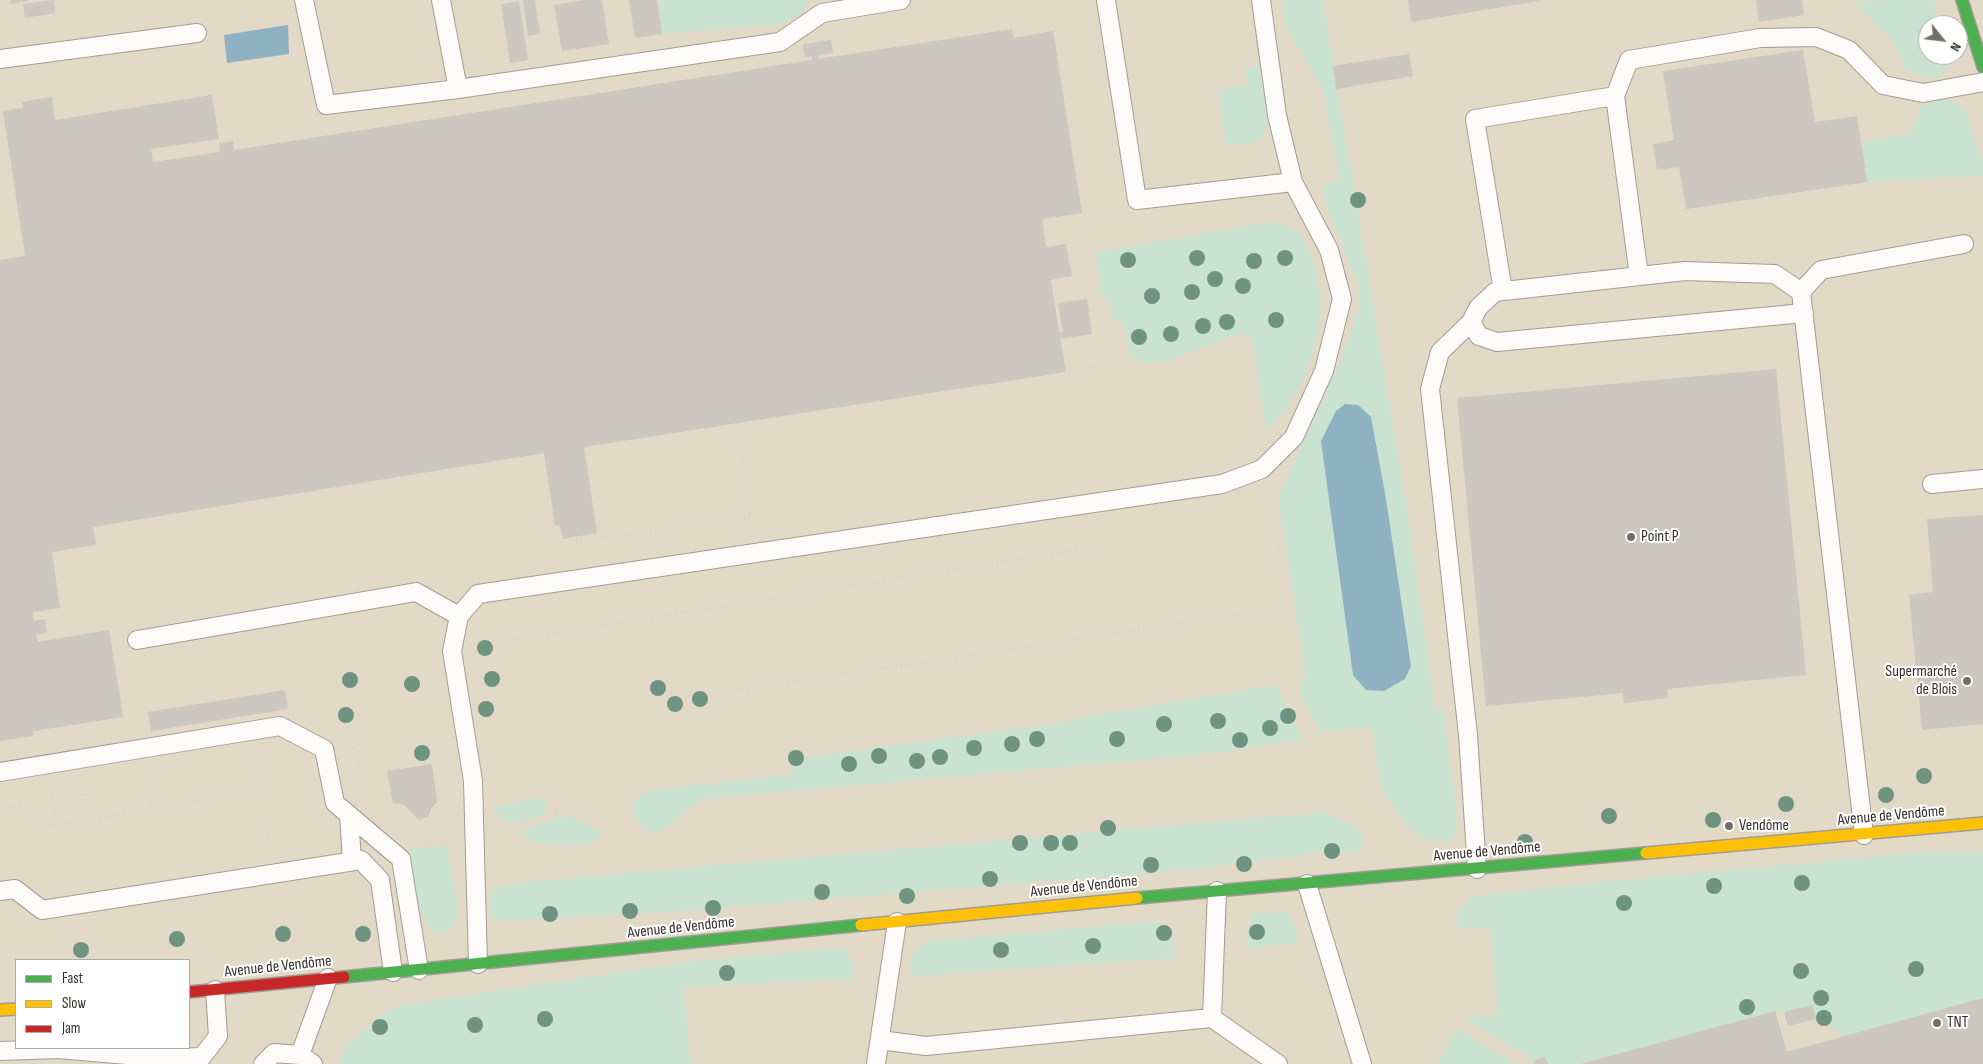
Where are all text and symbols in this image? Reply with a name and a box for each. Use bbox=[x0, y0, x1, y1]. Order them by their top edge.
north arrow bbox=[1918, 15, 1968, 65]
text: N bbox=[1946, 40, 1965, 54]
place label: Point P bbox=[1641, 527, 1679, 547]
marker: Point P bbox=[1625, 531, 1637, 543]
place label: Supermarché de Blois bbox=[1885, 662, 1957, 700]
marker: Supermarché de Blois bbox=[1961, 675, 1973, 687]
street label: Avenue de Vendôme bbox=[1837, 802, 1945, 830]
place label: Vendôme bbox=[1739, 816, 1789, 836]
marker: Vendôme bbox=[1723, 820, 1735, 832]
street label: Avenue de Vendôme bbox=[1433, 838, 1541, 866]
street label: Avenue de Vendôme bbox=[1030, 872, 1138, 902]
street label: Avenue de Vendôme bbox=[627, 913, 735, 943]
street label: Avenue de Vendôme bbox=[224, 952, 332, 982]
legend bbox=[15, 959, 190, 1049]
text: Fast bbox=[62, 969, 83, 988]
text: Slow bbox=[62, 994, 86, 1013]
place label: TNT bbox=[1947, 1013, 1968, 1033]
marker: TNT bbox=[1931, 1017, 1943, 1029]
text: Jam bbox=[62, 1019, 80, 1038]

